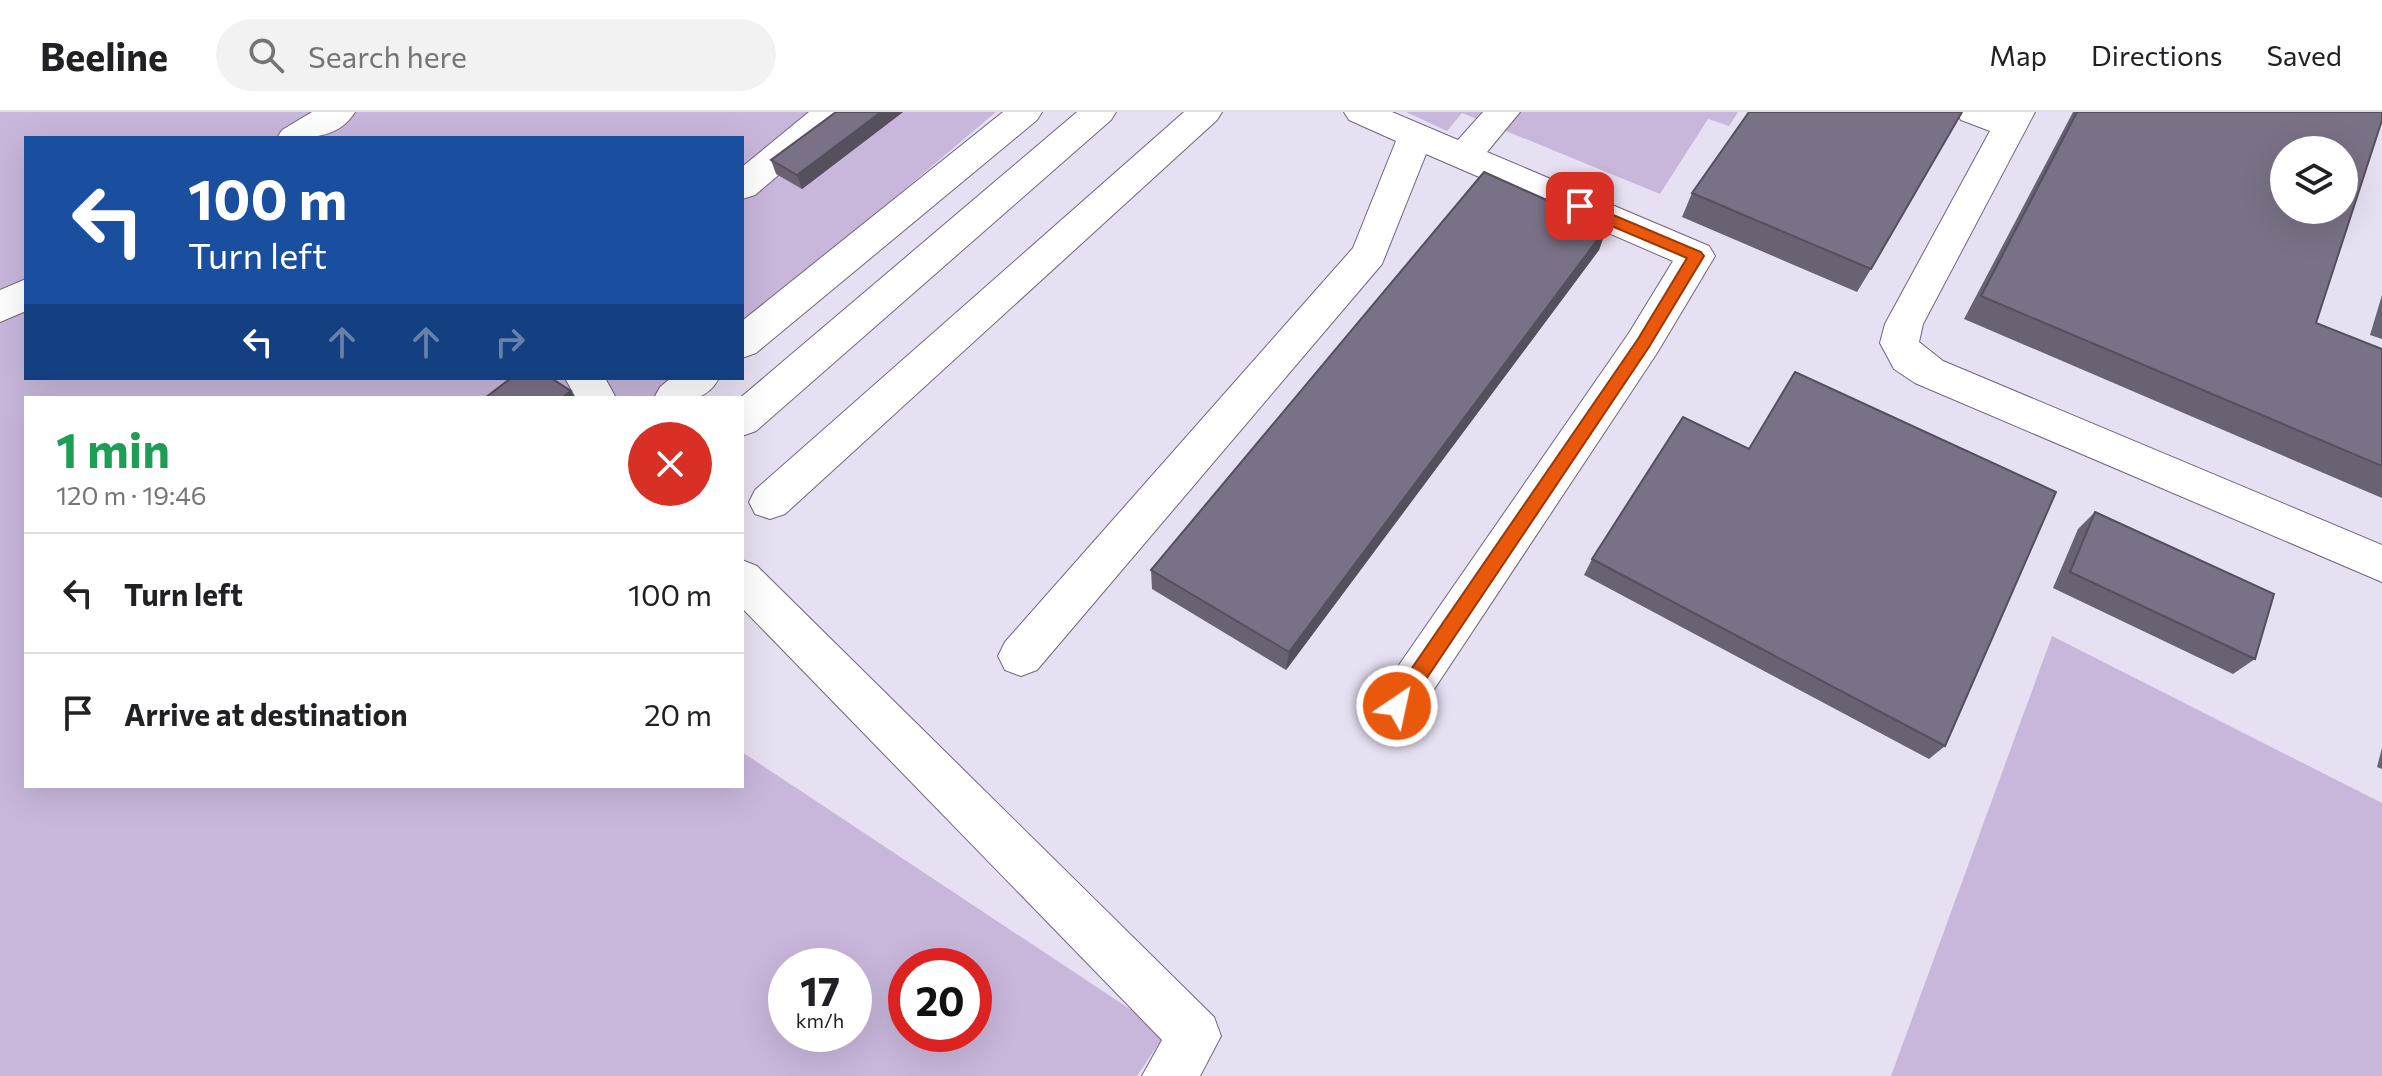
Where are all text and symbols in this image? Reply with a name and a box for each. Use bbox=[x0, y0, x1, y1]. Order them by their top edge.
search box bbox=[216, 19, 776, 91]
text: Beeline bbox=[40, 32, 168, 79]
icon: search bbox=[244, 33, 288, 77]
text: Search here bbox=[308, 37, 467, 74]
text: Map bbox=[1989, 38, 2047, 72]
text: Directions bbox=[2091, 38, 2222, 72]
text: Saved bbox=[2266, 38, 2342, 72]
map controls bbox=[2270, 136, 2358, 224]
button: layers bbox=[2270, 136, 2358, 224]
text: 100 m bbox=[188, 163, 347, 232]
icon: left bbox=[56, 168, 160, 272]
pin bbox=[1546, 172, 1614, 240]
icon: arrive bbox=[1558, 184, 1602, 228]
text: Turn left bbox=[188, 232, 327, 276]
icon: left bbox=[236, 320, 280, 364]
icon: ahead bbox=[320, 320, 364, 364]
icon: ahead bbox=[404, 320, 448, 364]
icon: right bbox=[488, 320, 532, 364]
text: 1 min bbox=[56, 419, 170, 478]
button: close bbox=[628, 422, 712, 506]
text: 120 m · 19:46 bbox=[56, 479, 207, 510]
icon: left bbox=[56, 571, 100, 615]
text: Turn left bbox=[124, 575, 243, 612]
text: 100 m bbox=[628, 575, 712, 612]
position arrow bbox=[1355, 664, 1439, 748]
icon: arrive bbox=[56, 691, 100, 735]
text: Arrive at destination bbox=[124, 695, 408, 732]
text: 20 m bbox=[644, 695, 712, 732]
speed limit sign: 20 bbox=[888, 948, 992, 1052]
text: 17 bbox=[800, 965, 840, 1014]
text: km/h bbox=[796, 1008, 844, 1032]

